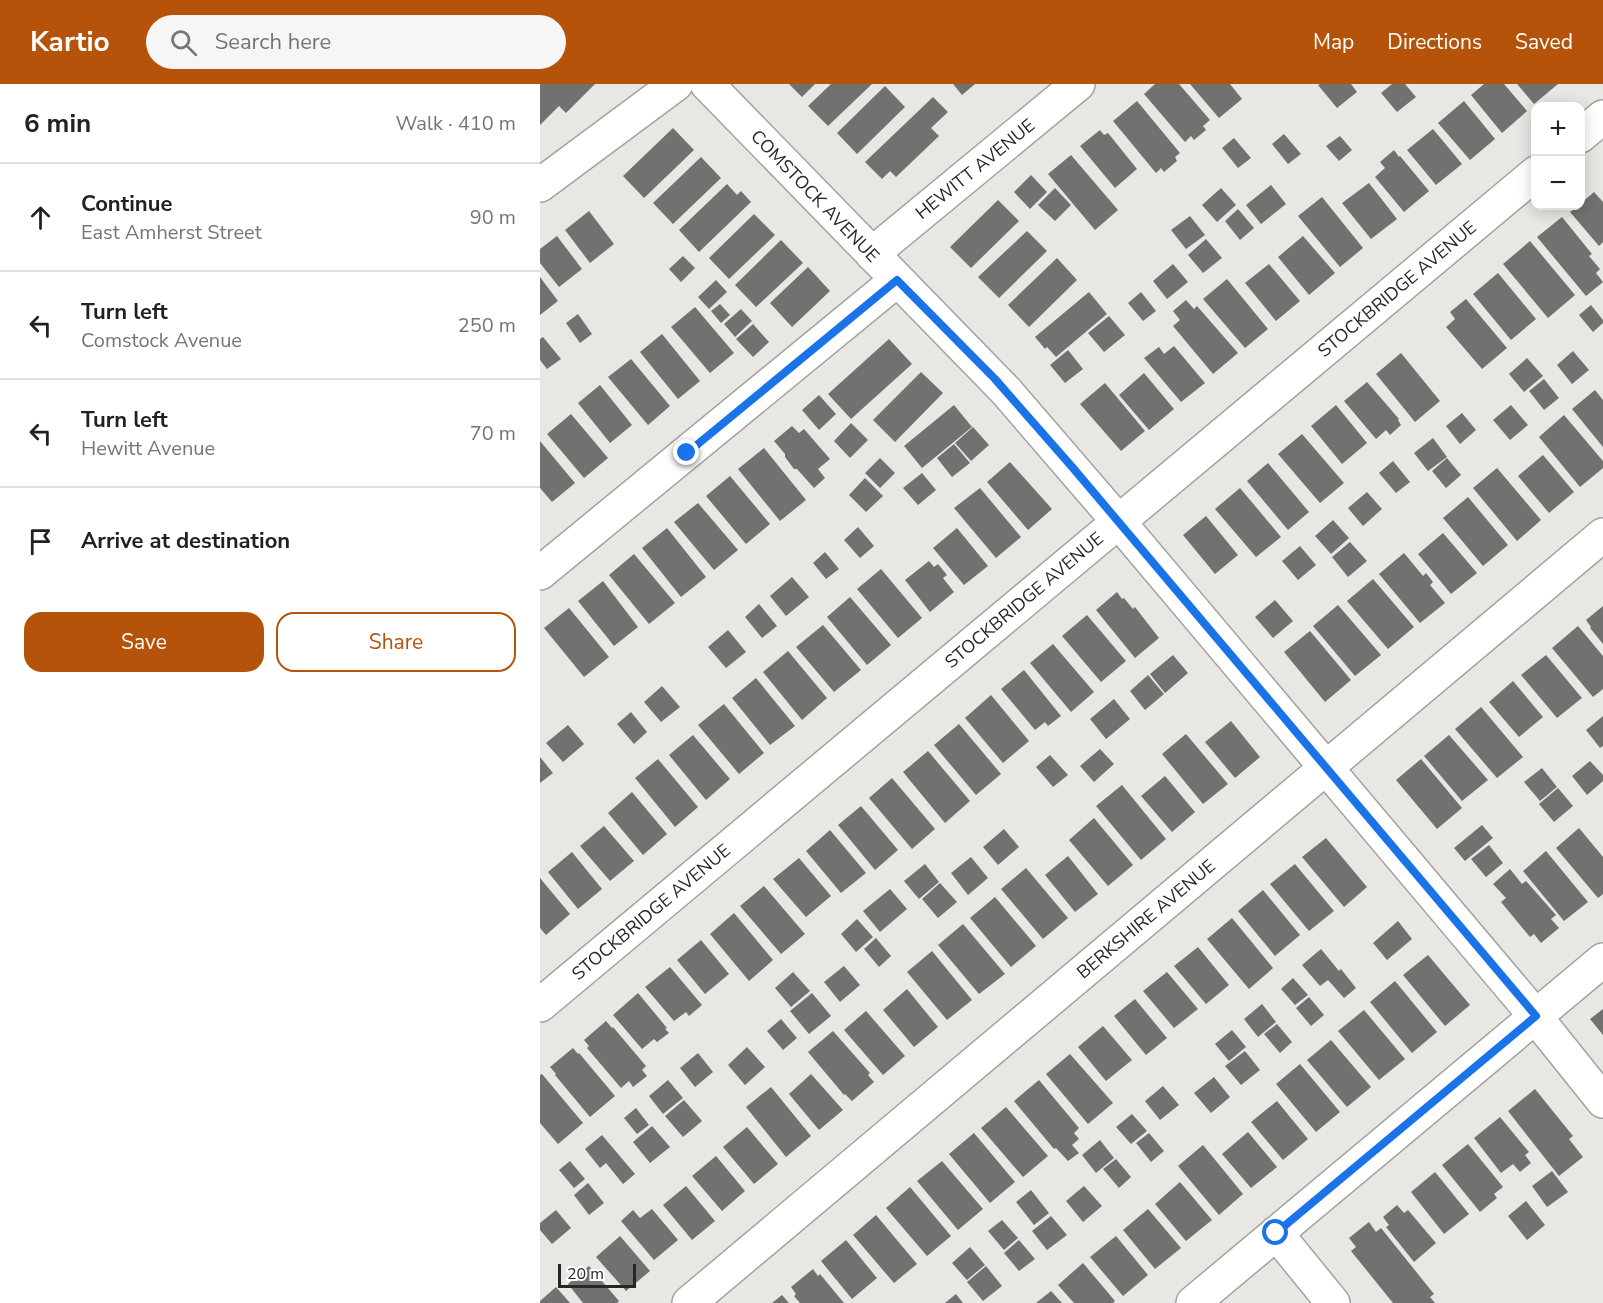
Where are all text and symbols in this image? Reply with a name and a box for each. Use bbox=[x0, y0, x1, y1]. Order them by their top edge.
search box bbox=[146, 15, 566, 69]
text: Kartio bbox=[30, 23, 110, 61]
icon: search bbox=[167, 26, 200, 59]
text: Search here bbox=[215, 27, 331, 57]
text: Map bbox=[1313, 28, 1354, 56]
text: Directions bbox=[1387, 28, 1482, 56]
text: Saved bbox=[1515, 28, 1573, 56]
map controls bbox=[1531, 102, 1585, 210]
button: + bbox=[1531, 102, 1585, 156]
text: 6 min bbox=[24, 106, 91, 141]
text: Walk · 410 m bbox=[396, 110, 516, 137]
street label: HEWITT AVENUE bbox=[910, 113, 1040, 225]
street label: COMSTOCK AVENUE bbox=[745, 125, 885, 267]
button: − bbox=[1531, 156, 1585, 210]
text: Continue bbox=[81, 189, 172, 219]
icon: ahead bbox=[24, 201, 57, 234]
text: 90 m bbox=[470, 204, 516, 231]
street label: STOCKBRIDGE AVENUE bbox=[1313, 215, 1481, 363]
text: East Amherst Street bbox=[81, 219, 262, 246]
text: Turn left bbox=[81, 297, 168, 327]
icon: left bbox=[24, 309, 57, 342]
text: 250 m bbox=[458, 312, 516, 339]
text: Comstock Avenue bbox=[81, 327, 242, 354]
text: Turn left bbox=[81, 405, 168, 435]
icon: left bbox=[24, 417, 57, 450]
text: 70 m bbox=[470, 420, 516, 447]
text: Hewitt Avenue bbox=[81, 435, 215, 462]
route end bbox=[673, 439, 699, 465]
icon: arrive bbox=[24, 525, 57, 558]
text: Arrive at destination bbox=[81, 526, 290, 556]
street label: STOCKBRIDGE AVENUE bbox=[940, 526, 1108, 674]
button: Save bbox=[24, 612, 264, 672]
button: Share bbox=[276, 612, 516, 672]
street label: STOCKBRIDGE AVENUE bbox=[567, 838, 735, 986]
street label: BERKSHIRE AVENUE bbox=[1072, 854, 1220, 984]
route start bbox=[1262, 1219, 1288, 1245]
scale bar bbox=[558, 1261, 636, 1288]
text: 20 m bbox=[567, 1263, 604, 1285]

